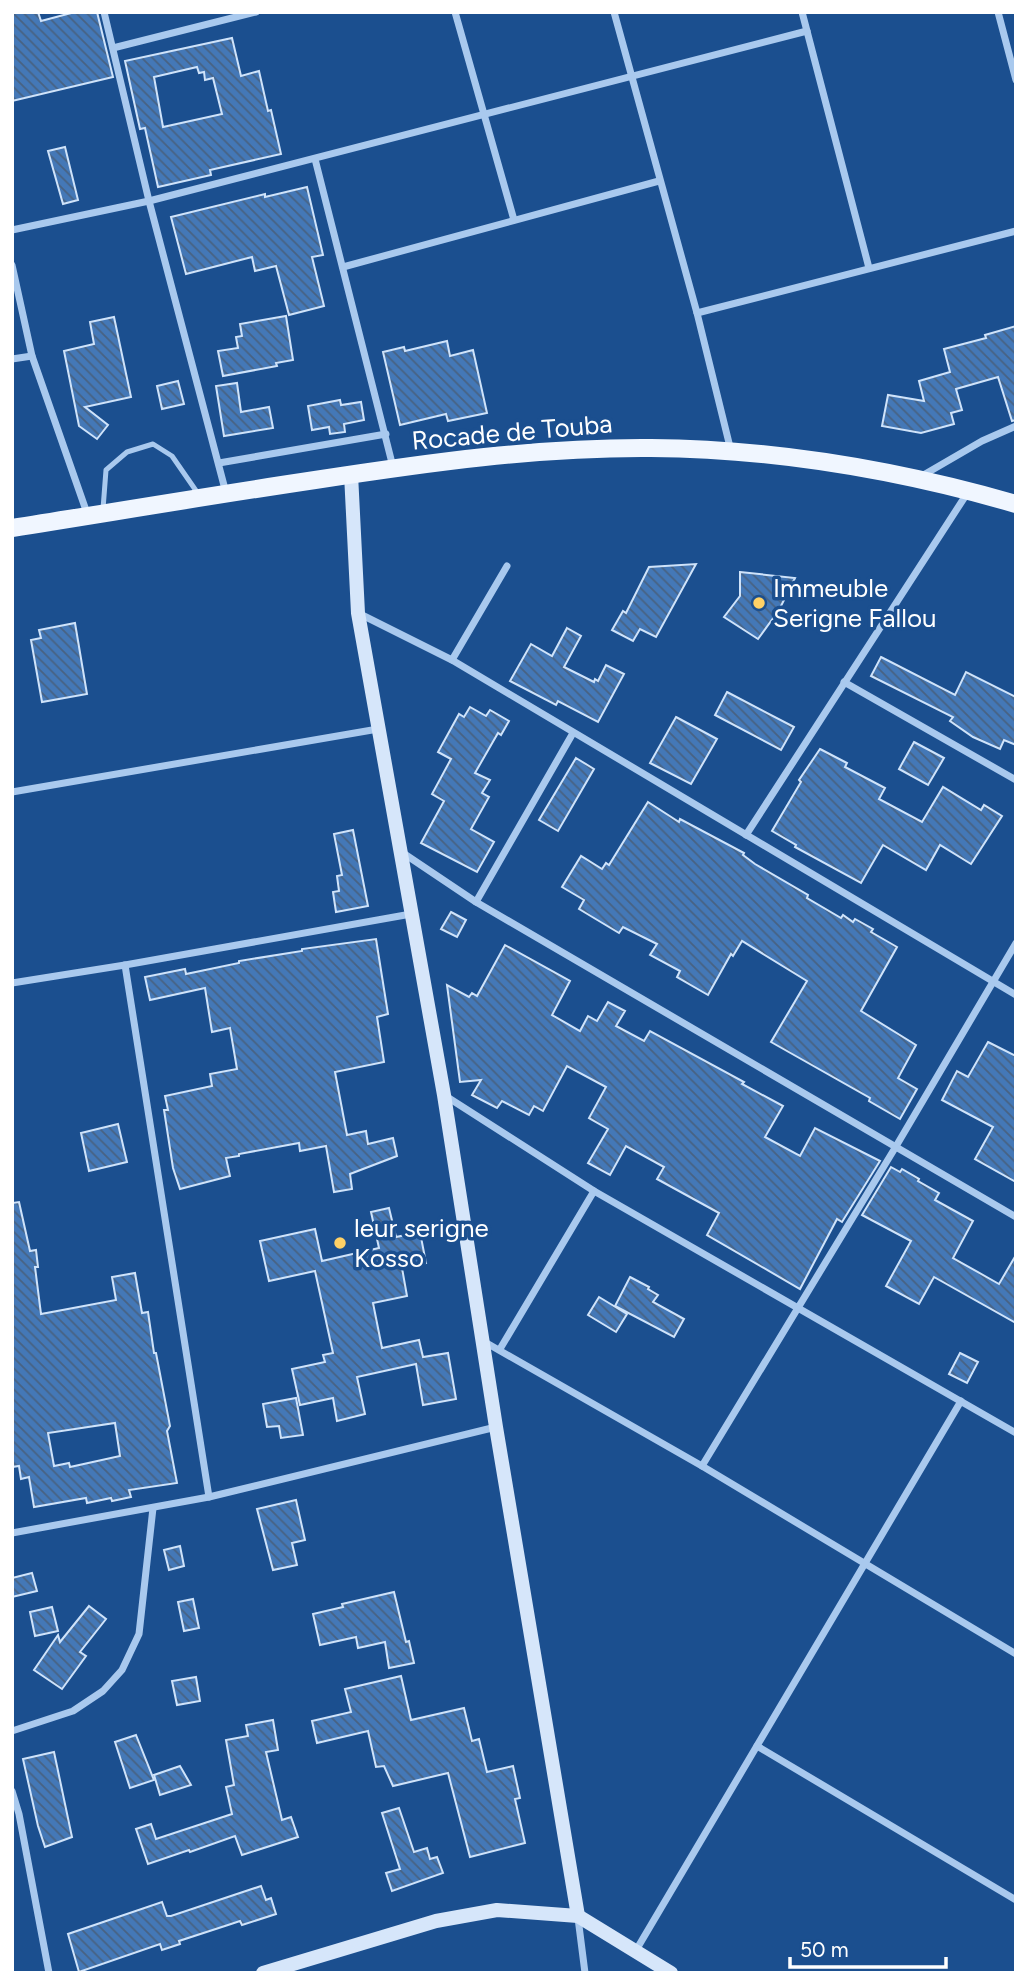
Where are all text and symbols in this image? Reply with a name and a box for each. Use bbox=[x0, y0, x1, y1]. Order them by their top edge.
street label: Rocade de Touba bbox=[410, 407, 614, 457]
place label: Immeuble Serigne Fallou bbox=[773, 572, 937, 634]
marker: Immeuble Serigne Fallou bbox=[751, 595, 767, 611]
place label: leur serigne Kosso bbox=[354, 1212, 489, 1274]
marker: leur serigne Kosso bbox=[332, 1235, 348, 1251]
scale bar bbox=[790, 1926, 946, 1970]
text: 50 m bbox=[800, 1937, 849, 1962]

